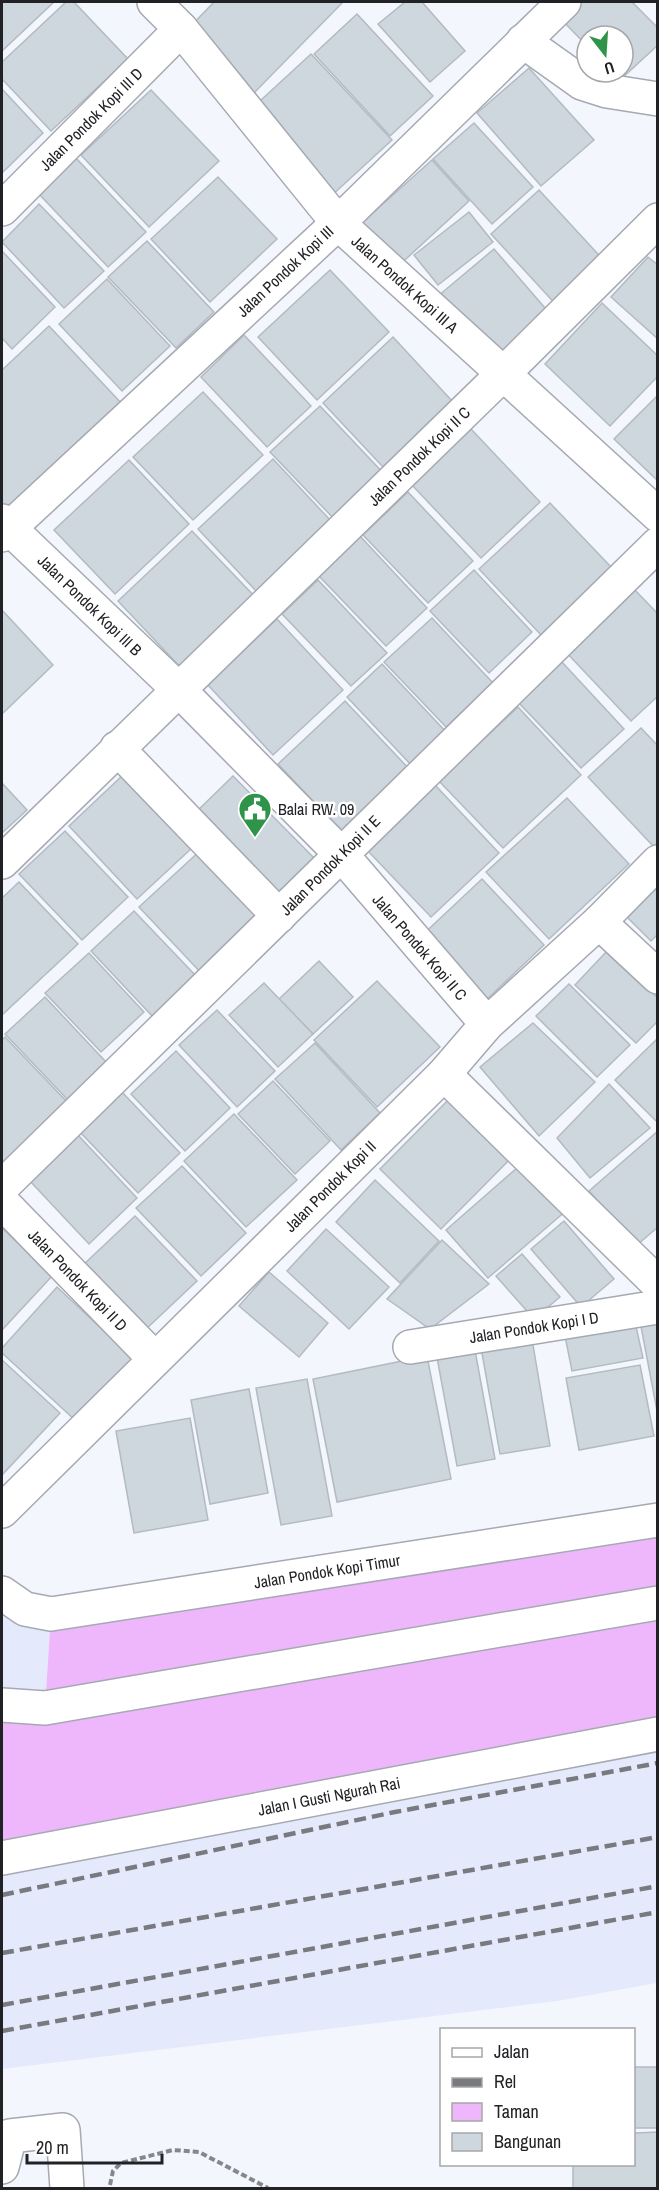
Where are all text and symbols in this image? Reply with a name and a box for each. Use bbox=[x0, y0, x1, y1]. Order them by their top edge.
north arrow bbox=[575, 24, 635, 84]
text: U bbox=[602, 56, 617, 80]
street label: Jalan Pondok Kopi III D bbox=[34, 62, 148, 176]
street label: Jalan Pondok Kopi III bbox=[232, 220, 338, 322]
street label: Jalan Pondok Kopi III A bbox=[347, 230, 463, 338]
street label: Jalan Pondok Kopi II C bbox=[363, 401, 475, 511]
street label: Jalan Pondok Kopi III B bbox=[33, 549, 147, 661]
public building icon: Balai RW. 09 bbox=[237, 791, 273, 838]
place label: Balai RW. 09 bbox=[278, 798, 354, 820]
street label: Jalan Pondok Kopi II E bbox=[275, 810, 385, 920]
street label: Jalan Pondok Kopi II C bbox=[368, 889, 472, 1005]
street label: Jalan Pondok Kopi II bbox=[279, 1135, 381, 1237]
street label: Jalan Pondok Kopi II D bbox=[23, 1224, 133, 1336]
street label: Jalan Pondok Kopi I D bbox=[468, 1306, 600, 1348]
street label: Jalan Pondok Kopi Timur bbox=[252, 1548, 402, 1593]
street label: Jalan I Gusti Ngurah Rai bbox=[256, 1771, 402, 1821]
legend bbox=[440, 2028, 635, 2166]
text: Jalan bbox=[494, 2039, 529, 2064]
text: Rel bbox=[494, 2069, 516, 2094]
text: Taman bbox=[494, 2099, 539, 2124]
scale bar bbox=[27, 2127, 162, 2165]
text: Bangunan bbox=[494, 2129, 561, 2154]
text: 20 m bbox=[36, 2135, 69, 2160]

